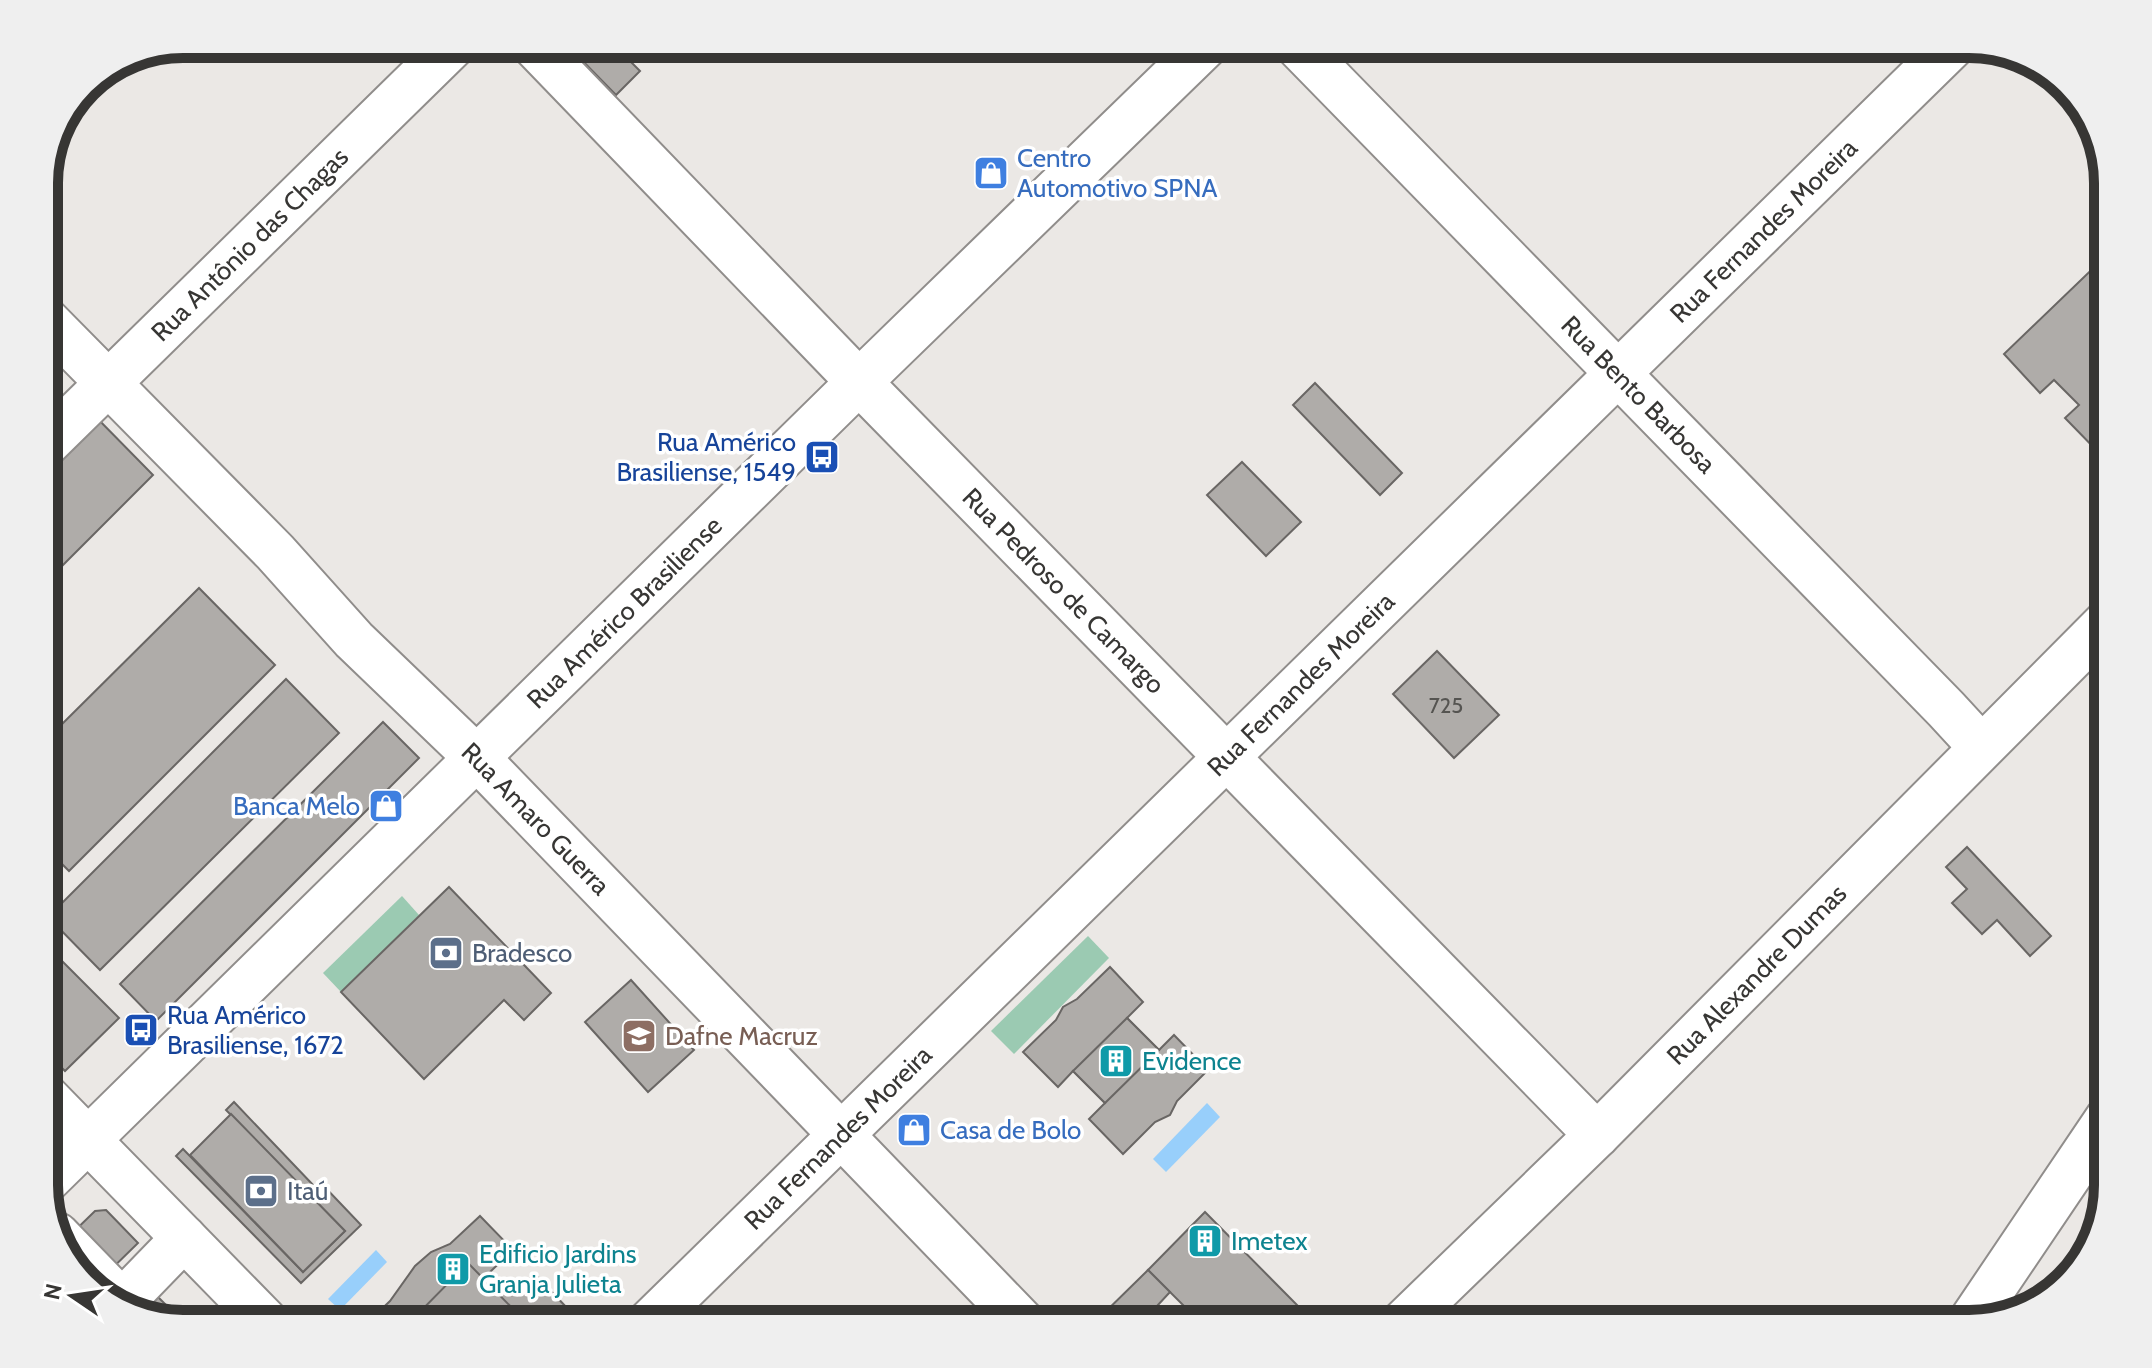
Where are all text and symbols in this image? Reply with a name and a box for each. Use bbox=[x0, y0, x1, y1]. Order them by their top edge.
street label: Rua Fernandes Moreira bbox=[1663, 131, 1864, 329]
street label: Rua Antônio das Chagas bbox=[144, 141, 355, 348]
place label: Centro Automotivo SPNA bbox=[1017, 142, 1218, 204]
shop icon: Centro Automotivo SPNA bbox=[972, 154, 1010, 192]
street label: Rua Bento Barbosa bbox=[1555, 309, 1723, 480]
place label: Rua Américo Brasiliense, 1549 bbox=[616, 426, 796, 488]
bus stop icon: Rua Américo Brasiliense, 1549 bbox=[803, 438, 841, 476]
street label: Rua Pedroso de Camargo bbox=[956, 481, 1172, 700]
street label: Rua Américo Brasiliense bbox=[520, 510, 729, 715]
street label: Rua Fernandes Moreira bbox=[1200, 585, 1401, 783]
house number: 725 bbox=[1429, 692, 1463, 719]
street label: Rua Amaro Guerra bbox=[455, 736, 617, 902]
shop icon: Banca Melo bbox=[367, 787, 405, 825]
place label: Banca Melo bbox=[233, 790, 360, 822]
street label: Rua Alexandre Dumas bbox=[1660, 877, 1853, 1071]
bank icon: Bradesco bbox=[427, 934, 465, 972]
place label: Bradesco bbox=[472, 937, 572, 969]
place label: Rua Américo Brasiliense, 1672 bbox=[167, 999, 344, 1061]
bus stop icon: Rua Américo Brasiliense, 1672 bbox=[122, 1011, 160, 1049]
school or university icon: Dafne Macruz bbox=[620, 1017, 658, 1055]
place label: Dafne Macruz bbox=[665, 1020, 818, 1052]
street label: Rua Fernandes Moreira bbox=[738, 1039, 939, 1237]
building icon: Evidence bbox=[1097, 1042, 1135, 1080]
place label: Evidence bbox=[1142, 1045, 1242, 1077]
shop icon: Casa de Bolo bbox=[895, 1111, 933, 1149]
place label: Casa de Bolo bbox=[940, 1114, 1081, 1146]
bank icon: Itaú bbox=[242, 1172, 280, 1210]
place label: Itaú bbox=[287, 1175, 328, 1207]
building icon: Imetex bbox=[1186, 1222, 1224, 1260]
place label: Imetex bbox=[1231, 1225, 1308, 1257]
place label: Edificio Jardins Granja Julieta bbox=[479, 1238, 637, 1300]
building icon: Edificio Jardins Granja Julieta bbox=[434, 1250, 472, 1288]
north arrow bbox=[32, 1256, 112, 1336]
text: N bbox=[38, 1281, 68, 1302]

